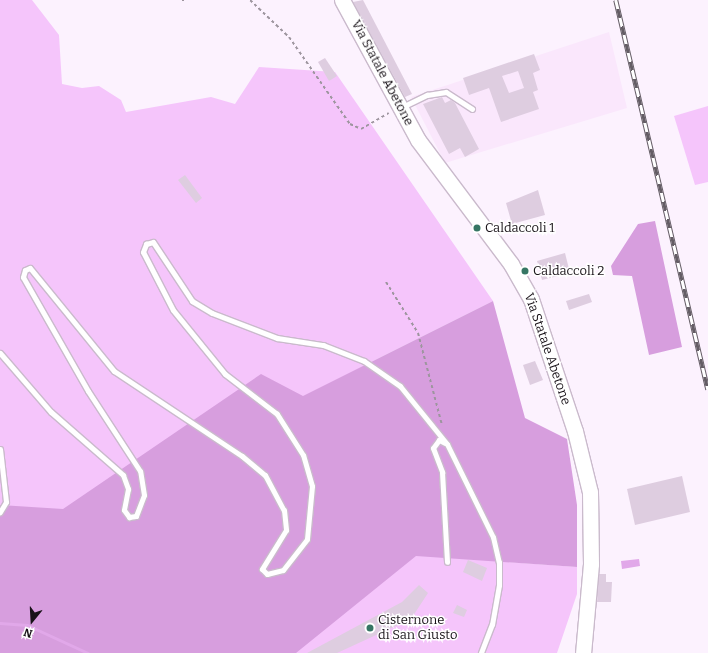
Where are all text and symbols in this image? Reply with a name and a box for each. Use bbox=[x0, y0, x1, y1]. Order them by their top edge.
street label: Via Statale Abetone bbox=[348, 18, 416, 128]
place label: Caldaccoli 1 bbox=[485, 220, 554, 236]
marker: Caldaccoli 1 bbox=[472, 223, 482, 233]
place label: Caldaccoli 2 bbox=[533, 263, 604, 279]
marker: Caldaccoli 2 bbox=[520, 266, 530, 276]
street label: Via Statale Abetone bbox=[521, 291, 573, 407]
north arrow bbox=[12, 601, 52, 641]
place label: Cisternone di San Giusto bbox=[378, 613, 457, 644]
marker: Cisternone di San Giusto bbox=[365, 623, 375, 633]
text: N bbox=[22, 625, 34, 640]

